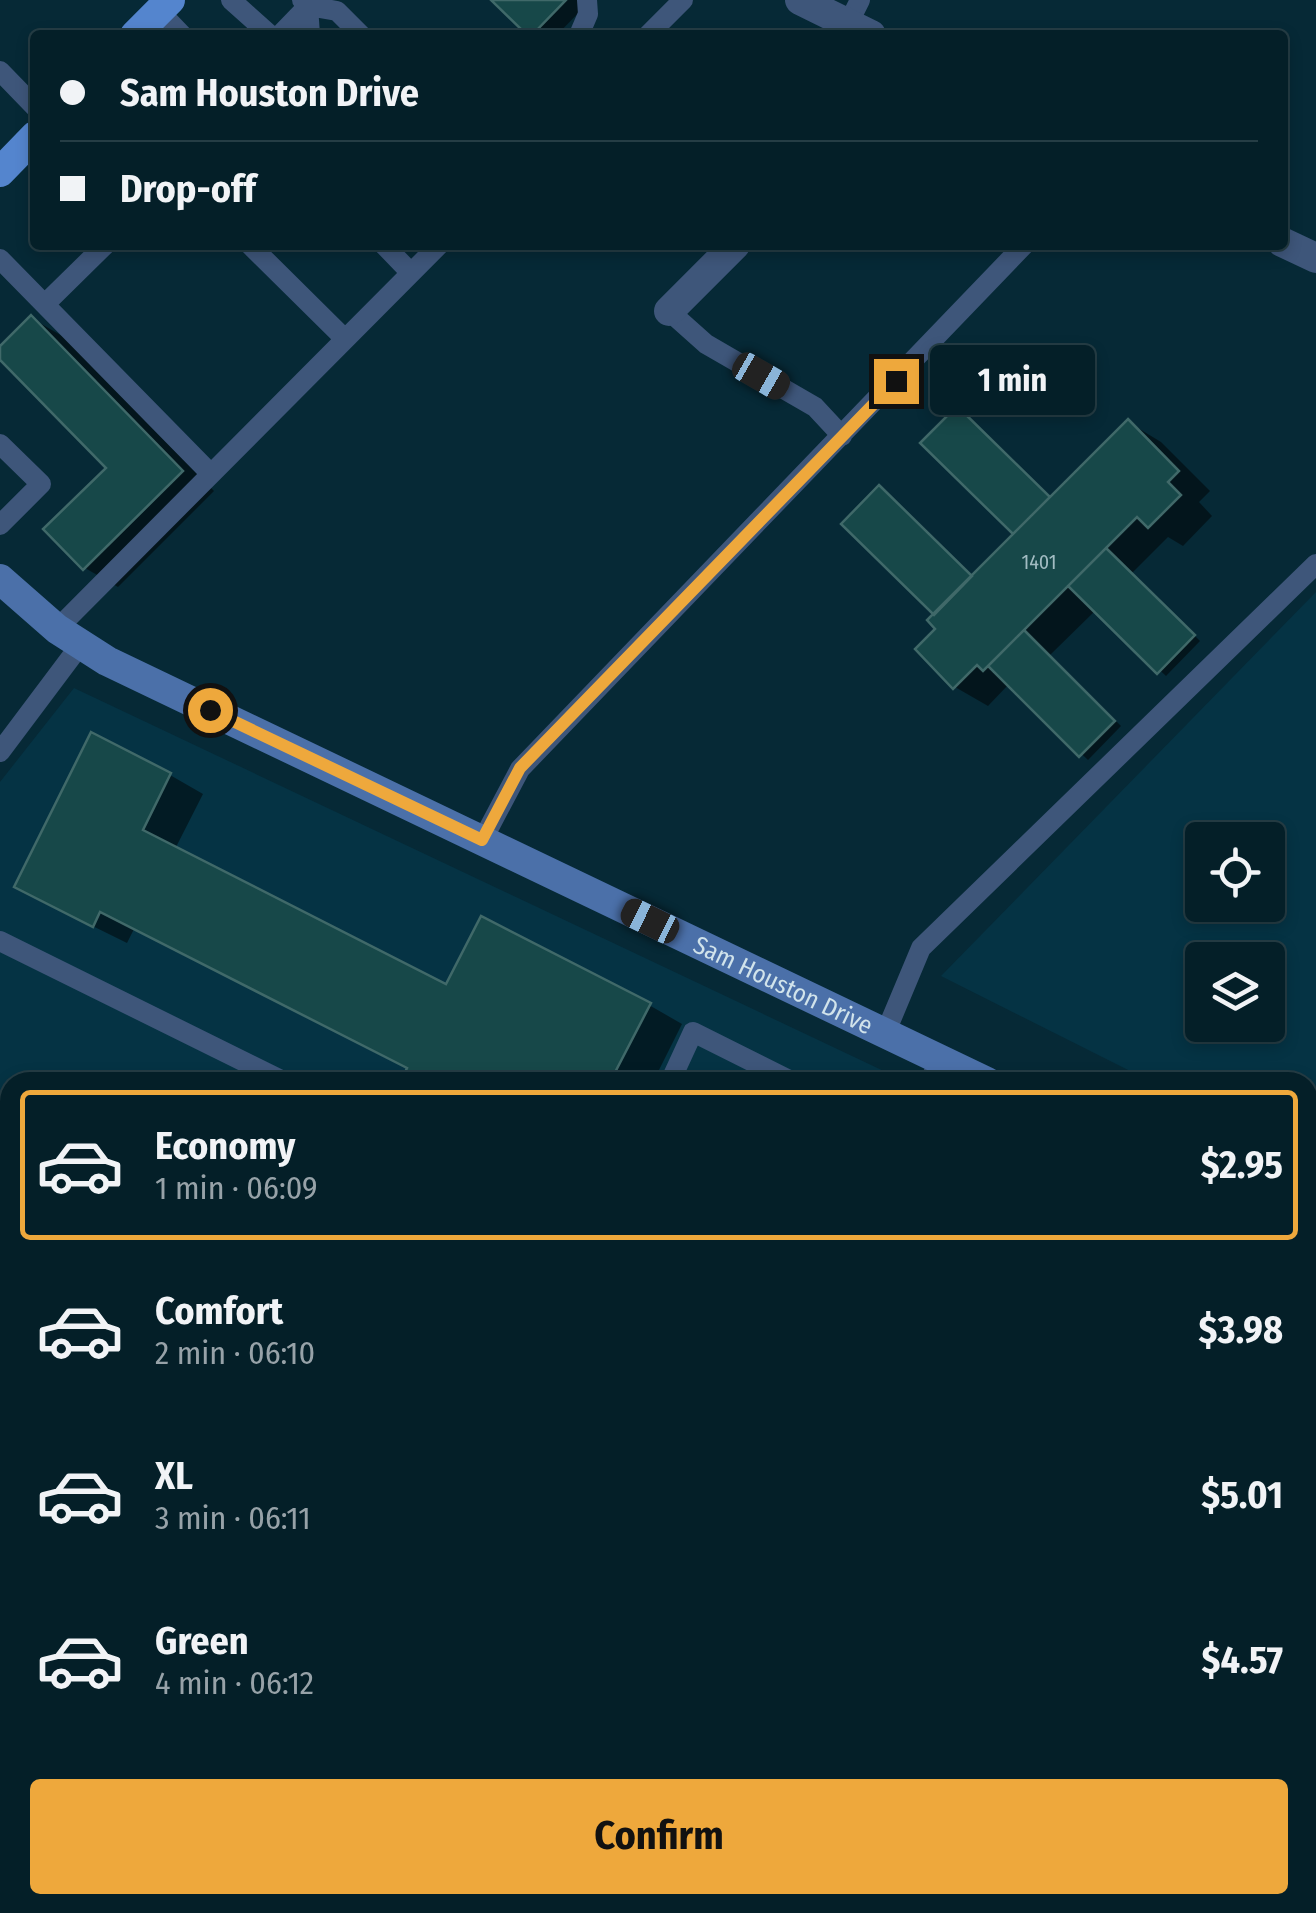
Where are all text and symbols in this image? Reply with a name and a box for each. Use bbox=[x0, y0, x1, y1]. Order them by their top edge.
text: Sam Houston Drive bbox=[120, 70, 419, 116]
text: Drop-off bbox=[120, 166, 256, 212]
callout: 1 min bbox=[931, 346, 1096, 416]
car bbox=[728, 348, 794, 404]
route end bbox=[874, 359, 919, 404]
text: 1 min bbox=[978, 361, 1047, 399]
house number: 1401 bbox=[1021, 550, 1057, 574]
route start bbox=[188, 688, 233, 733]
map controls bbox=[1185, 822, 1285, 1042]
button: locate bbox=[1185, 822, 1285, 922]
car bbox=[616, 894, 684, 948]
street label: Sam Houston Drive bbox=[689, 930, 877, 1041]
button: layers bbox=[1185, 942, 1285, 1042]
icon: car bbox=[35, 1120, 125, 1210]
text: Economy bbox=[155, 1123, 295, 1169]
text: $2.95 bbox=[1201, 1142, 1283, 1188]
text: 1 min · 06:09 bbox=[155, 1169, 318, 1207]
icon: car bbox=[35, 1285, 125, 1375]
text: Comfort bbox=[155, 1288, 283, 1334]
text: $3.98 bbox=[1199, 1307, 1283, 1353]
text: 2 min · 06:10 bbox=[155, 1334, 315, 1372]
icon: car bbox=[35, 1450, 125, 1540]
text: XL bbox=[155, 1453, 193, 1499]
text: $5.01 bbox=[1201, 1472, 1283, 1518]
text: 3 min · 06:11 bbox=[155, 1499, 311, 1537]
icon: car bbox=[35, 1615, 125, 1705]
text: Green bbox=[155, 1618, 249, 1664]
text: $4.57 bbox=[1201, 1637, 1283, 1683]
text: 4 min · 06:12 bbox=[155, 1664, 314, 1702]
button: Confirm bbox=[30, 1779, 1288, 1894]

